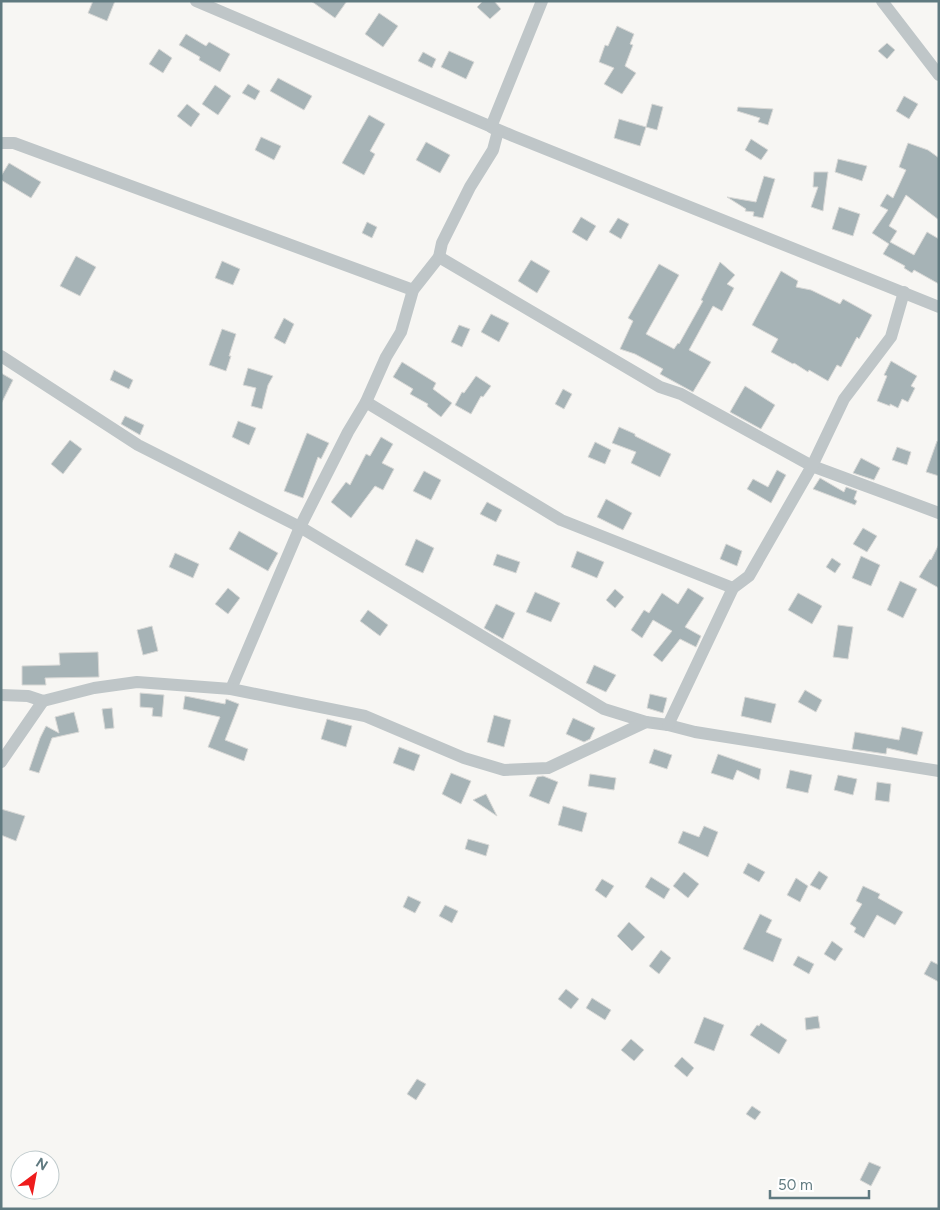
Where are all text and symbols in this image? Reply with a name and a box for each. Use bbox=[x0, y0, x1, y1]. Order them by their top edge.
north arrow bbox=[10, 1150, 60, 1200]
text: N bbox=[33, 1154, 51, 1174]
scale bar bbox=[770, 1168, 869, 1200]
text: 50 m bbox=[778, 1176, 813, 1194]

